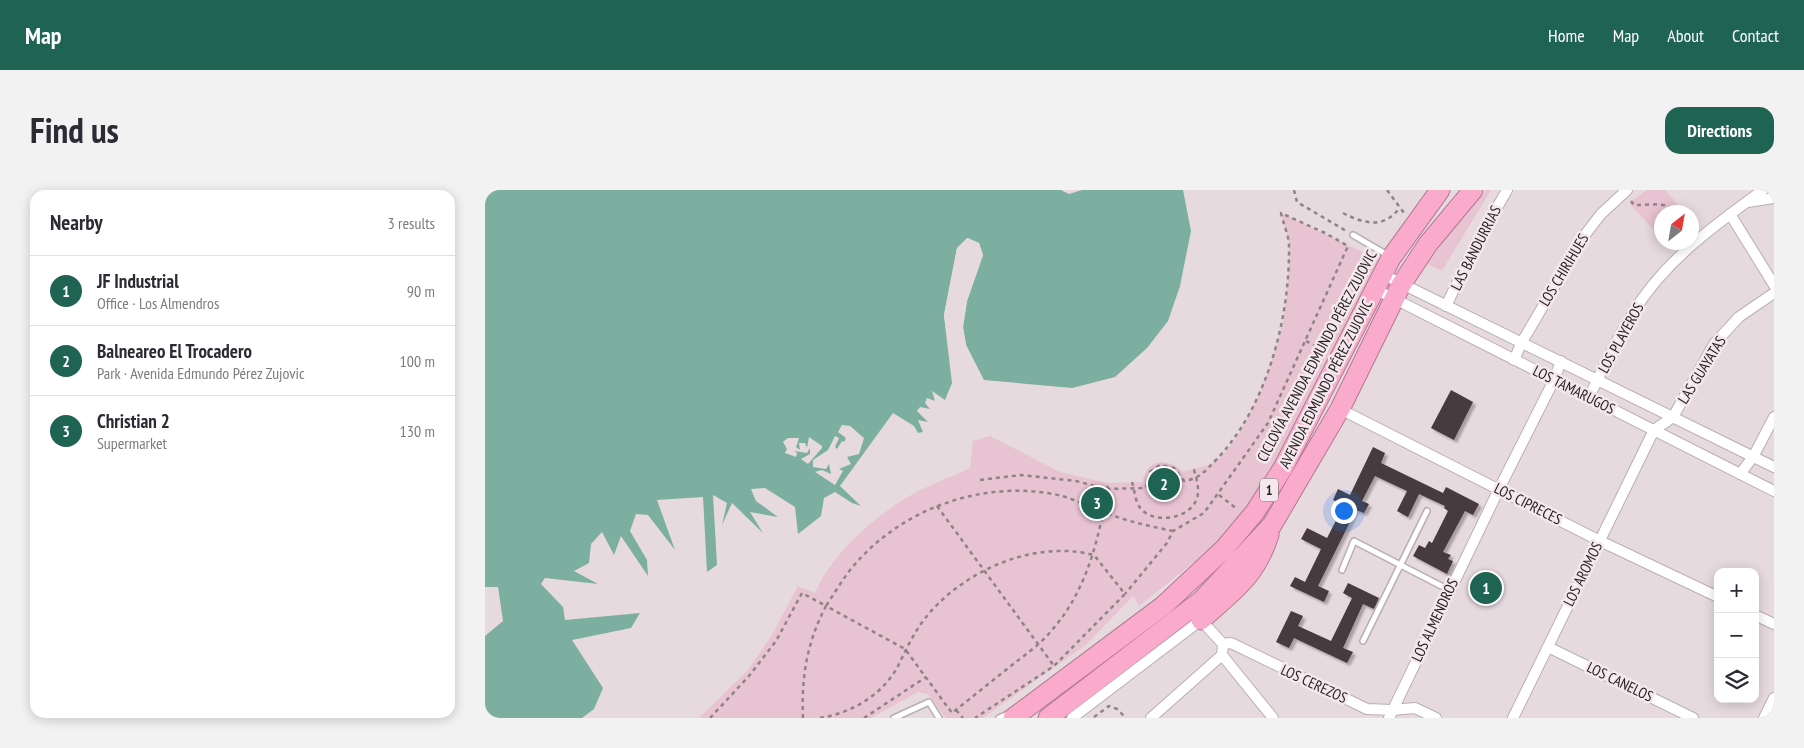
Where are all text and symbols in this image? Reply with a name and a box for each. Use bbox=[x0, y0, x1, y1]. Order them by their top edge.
text: Map bbox=[25, 20, 62, 51]
text: Home bbox=[1548, 24, 1585, 47]
text: Map bbox=[1613, 24, 1639, 47]
text: About bbox=[1667, 24, 1704, 47]
text: Contact bbox=[1732, 24, 1779, 47]
text: Find us bbox=[30, 107, 119, 153]
button: Directions bbox=[1665, 107, 1774, 154]
street label: LAS BANDURRIAS bbox=[1446, 202, 1505, 293]
north arrow bbox=[1654, 205, 1699, 250]
text: Nearby bbox=[50, 209, 103, 236]
text: 3 results bbox=[388, 213, 435, 233]
street label: LOS CHIRIHUES bbox=[1535, 230, 1593, 309]
street label: CICLOVÍA AVENIDA EDMUNDO PÉREZ ZUJOVIC bbox=[1253, 246, 1381, 466]
text: JF Industrial bbox=[97, 269, 179, 293]
text: 1 bbox=[62, 281, 70, 301]
text: 90 m bbox=[407, 281, 435, 301]
text: Office · Los Almendros bbox=[97, 293, 219, 313]
street label: AVENIDA EDMUNDO PÉREZ ZUJOVIC bbox=[1275, 296, 1377, 472]
street label: LOS PLAYEROS bbox=[1594, 299, 1648, 376]
street label: LAS GUAYATAS bbox=[1673, 332, 1730, 407]
text: Balneareo El Trocadero bbox=[97, 339, 252, 363]
text: 2 bbox=[62, 351, 70, 371]
text: 100 m bbox=[400, 351, 435, 371]
street label: LOS TAMARUGOS bbox=[1530, 361, 1618, 418]
text: Park · Avenida Edmundo Pérez Zujovic bbox=[97, 363, 305, 383]
text: Christian 2 bbox=[97, 409, 170, 433]
text: 3 bbox=[62, 421, 70, 441]
text: 130 m bbox=[400, 421, 435, 441]
text: Supermarket bbox=[97, 433, 167, 453]
pin: 2 bbox=[1148, 465, 1180, 503]
road number: 1 bbox=[1260, 478, 1278, 502]
street label: LOS CIPRECES bbox=[1491, 478, 1565, 529]
pin: 3 bbox=[1081, 484, 1113, 522]
your location bbox=[1331, 498, 1357, 524]
street label: LOS AROMOS bbox=[1559, 539, 1606, 609]
map controls bbox=[1714, 568, 1759, 703]
button: + bbox=[1714, 568, 1759, 613]
pin: 1 bbox=[1470, 569, 1502, 607]
street label: LOS ALMENDROS bbox=[1407, 575, 1462, 664]
button: − bbox=[1714, 613, 1759, 658]
street label: LOS CANELOS bbox=[1584, 657, 1656, 706]
button: layers bbox=[1714, 658, 1759, 703]
street label: LOS CEREZOS bbox=[1278, 660, 1350, 707]

